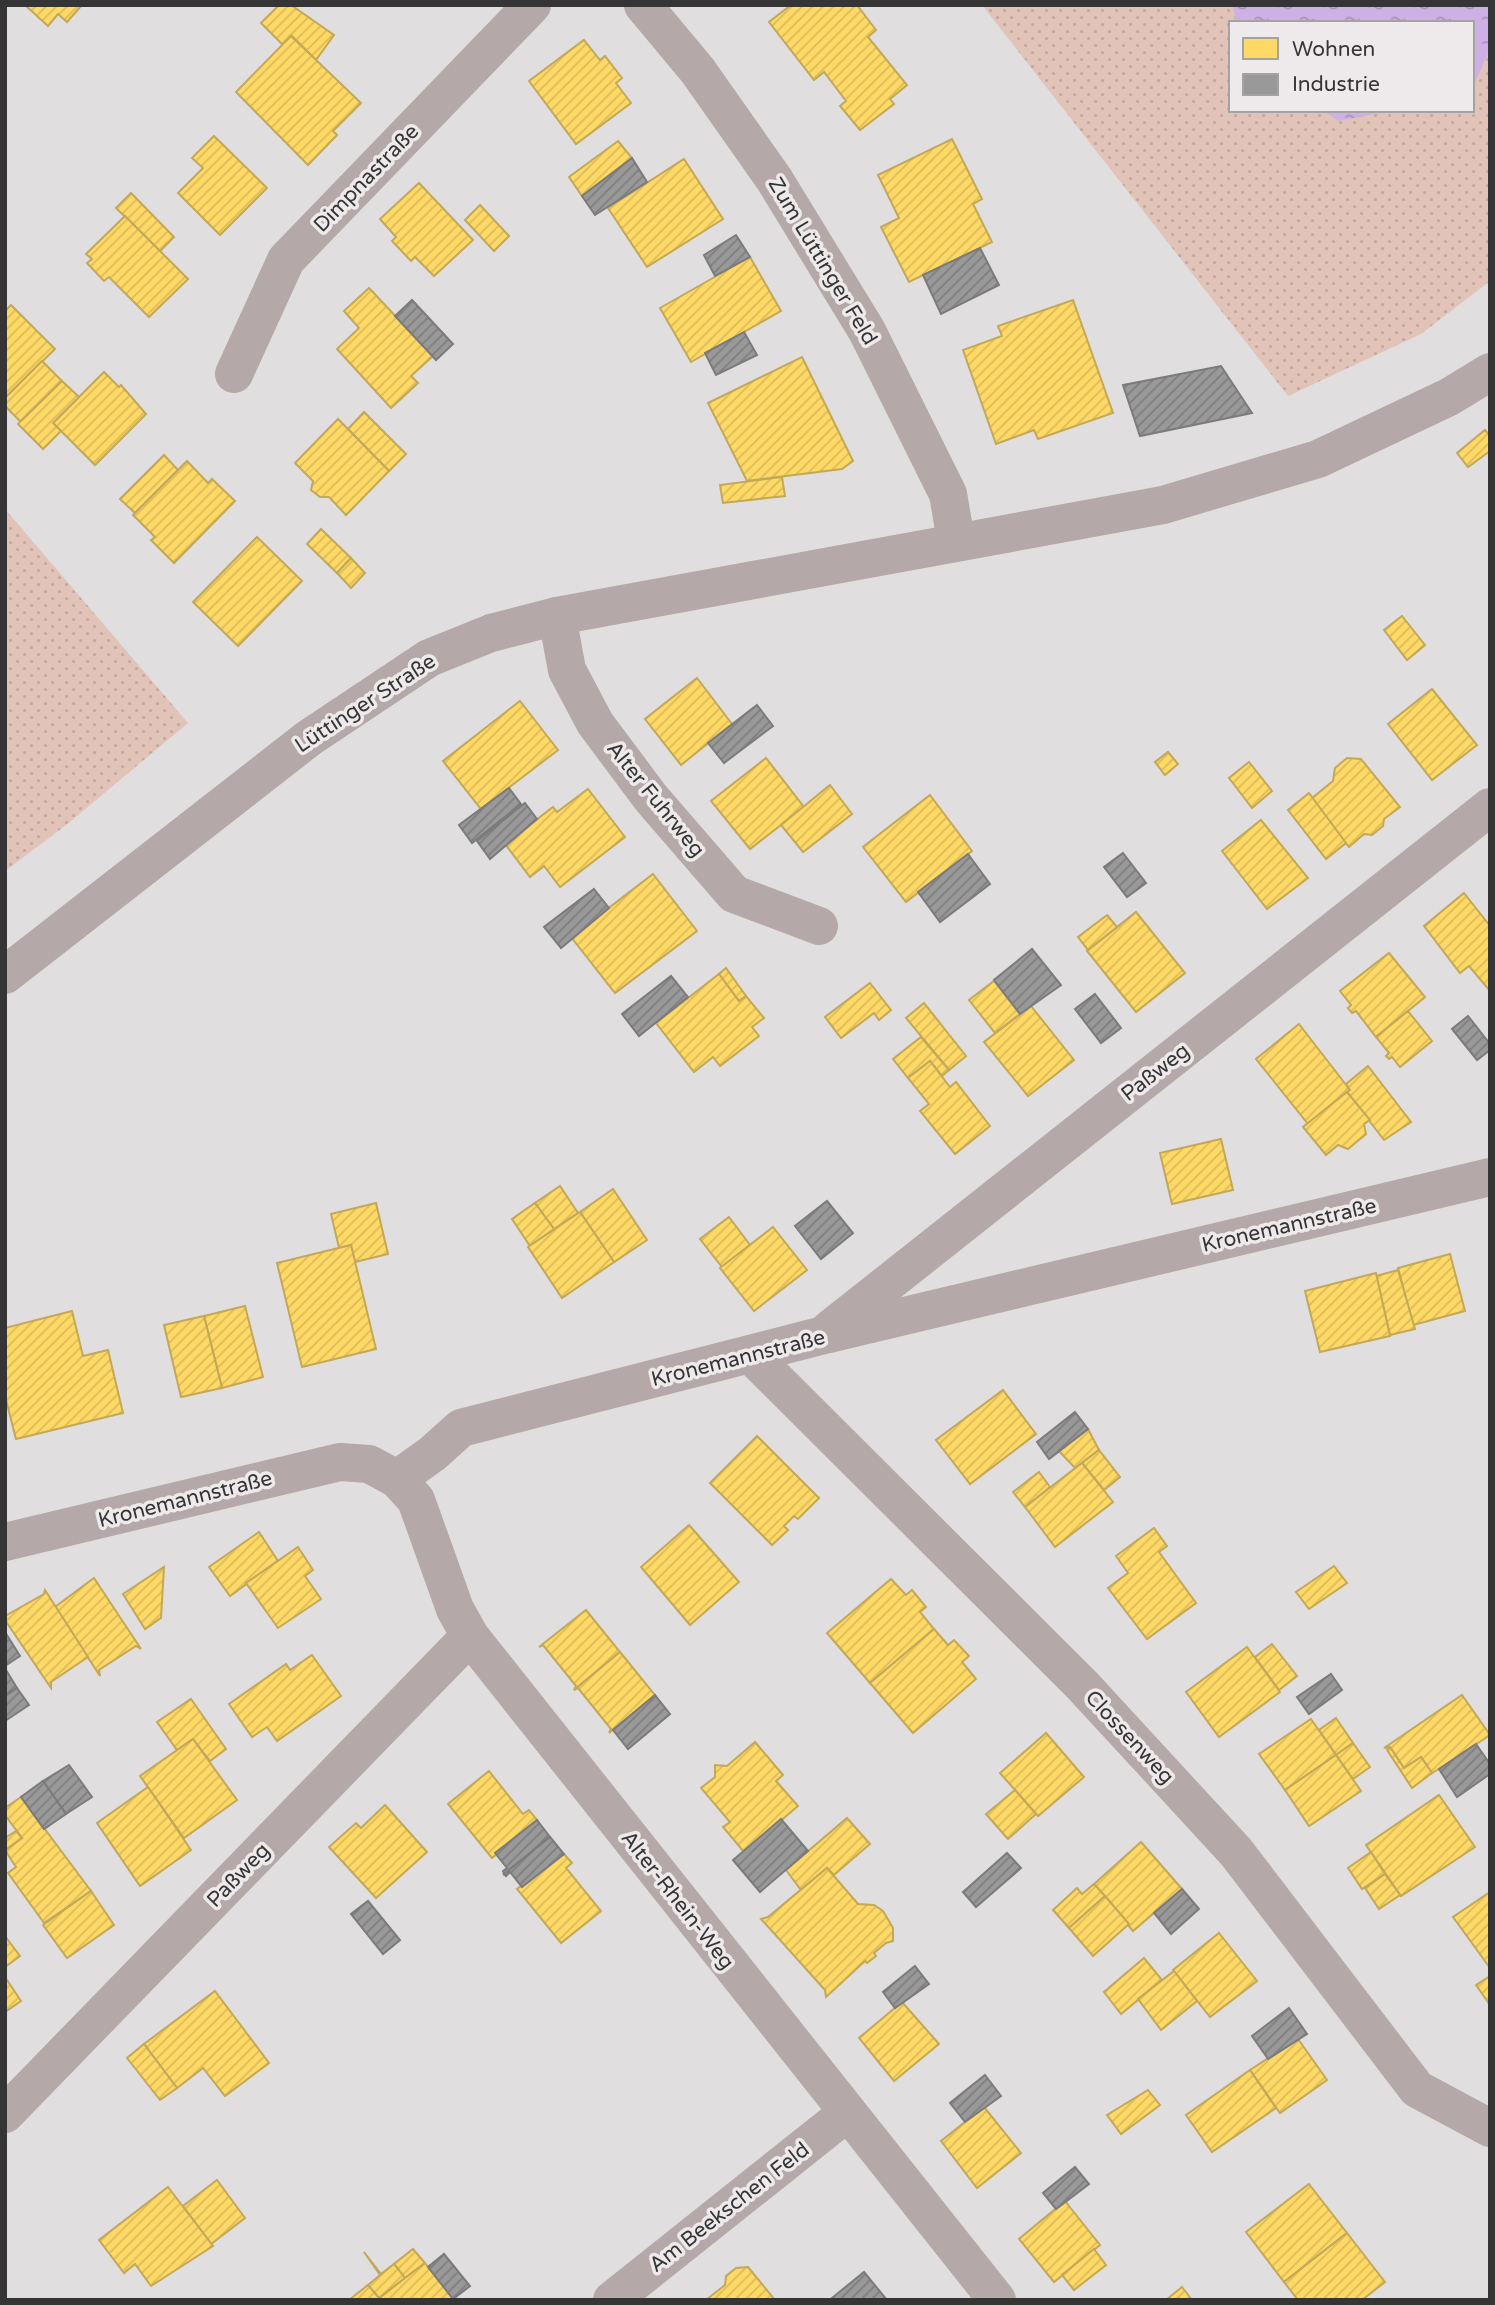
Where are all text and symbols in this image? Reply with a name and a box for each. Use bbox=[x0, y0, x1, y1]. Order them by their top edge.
legend bbox=[1229, 21, 1474, 112]
text: Wohnen bbox=[1292, 37, 1375, 62]
text: Industrie bbox=[1292, 72, 1380, 97]
street label: Dimpnastraße bbox=[309, 119, 424, 238]
street label: Zum Lüttinger Feld bbox=[763, 173, 882, 349]
street label: Lüttinger Straße bbox=[290, 649, 440, 758]
street label: Alter Fuhrweg bbox=[601, 737, 710, 862]
street label: Paßweg bbox=[1116, 1038, 1194, 1107]
street label: Kronemannstraße bbox=[1199, 1193, 1379, 1258]
street label: Kronemannstraße bbox=[649, 1325, 828, 1392]
street label: Kronemannstraße bbox=[96, 1466, 275, 1533]
street label: Clossenweg bbox=[1080, 1685, 1179, 1789]
street label: Alter-Rhein-Weg bbox=[616, 1826, 739, 1975]
street label: Paßweg bbox=[202, 1838, 275, 1913]
street label: Am Beekschen Feld bbox=[644, 2137, 814, 2278]

